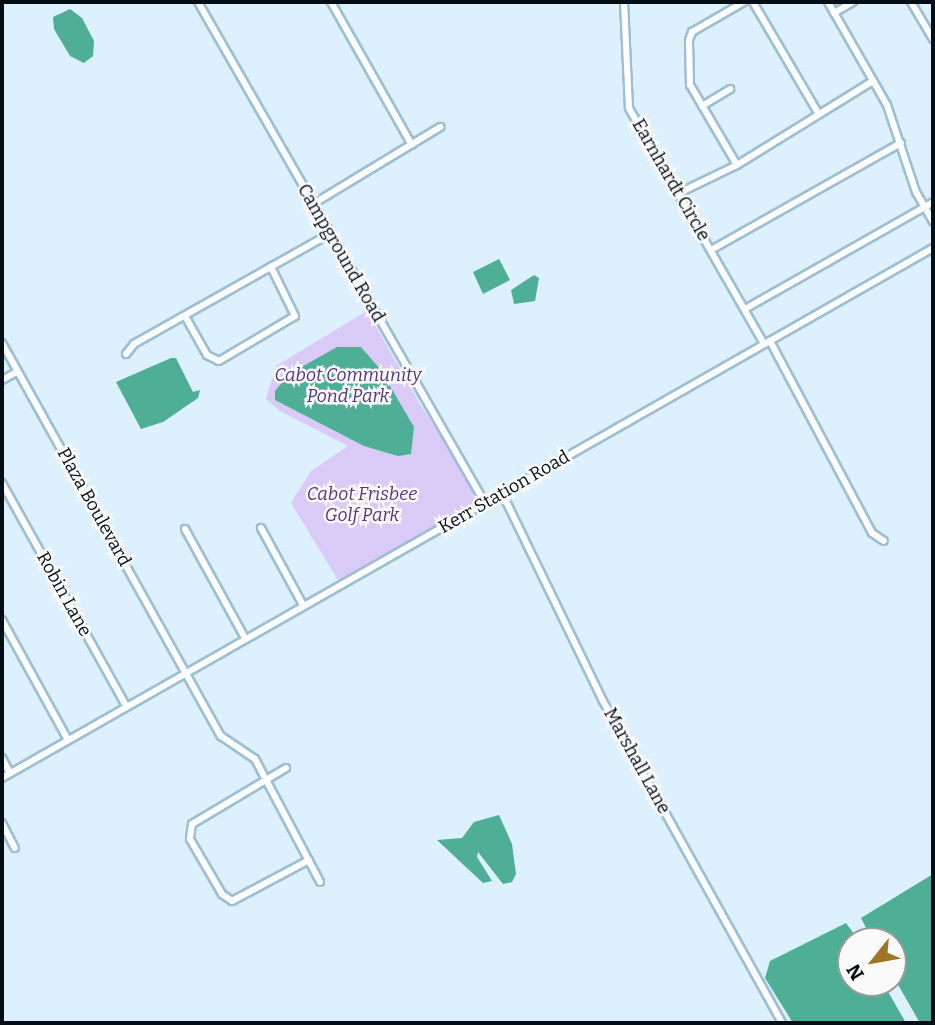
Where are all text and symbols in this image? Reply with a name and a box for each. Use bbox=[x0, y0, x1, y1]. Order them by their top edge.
street label: Earnhardt Circle bbox=[627, 115, 715, 245]
street label: Campground Road bbox=[293, 180, 389, 326]
park label: Cabot Community Pond Park bbox=[275, 365, 421, 408]
street label: Plaza Boulevard bbox=[53, 444, 135, 570]
street label: Kerr Station Road bbox=[435, 446, 573, 538]
park label: Cabot Frisbee Golf Park bbox=[307, 484, 417, 526]
street label: Robin Lane bbox=[32, 548, 96, 640]
street label: Marshall Lane bbox=[599, 704, 675, 818]
north arrow bbox=[837, 927, 907, 997]
text: N bbox=[842, 960, 869, 984]

